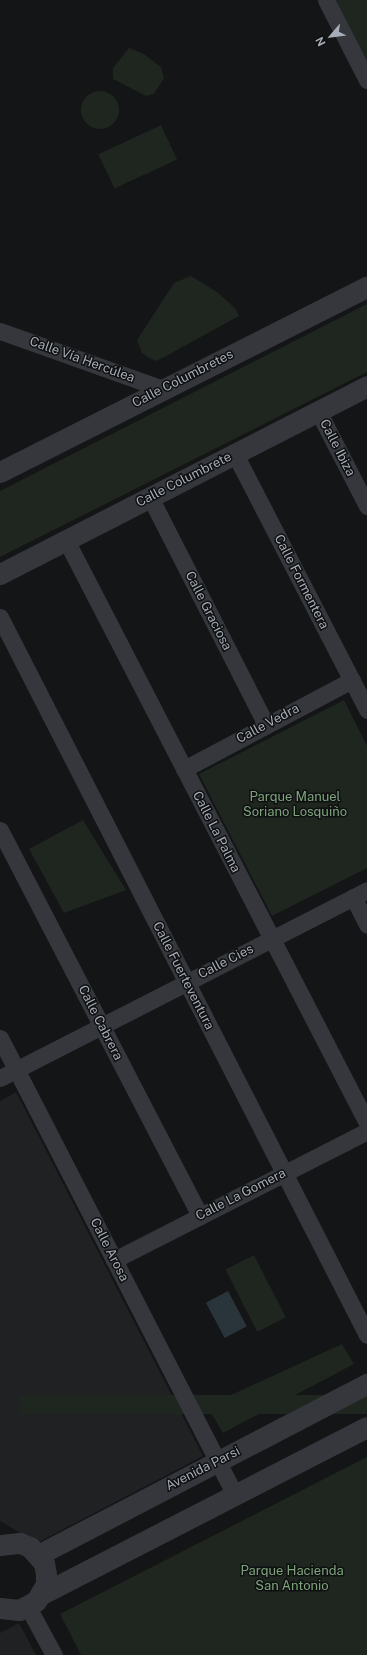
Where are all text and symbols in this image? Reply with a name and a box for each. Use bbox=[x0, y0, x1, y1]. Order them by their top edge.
north arrow bbox=[311, 16, 351, 56]
text: N bbox=[313, 35, 328, 48]
street label: Calle Vía Hercúlea bbox=[27, 334, 137, 386]
street label: Calle Columbretes bbox=[130, 347, 236, 411]
street label: Calle Ibiza bbox=[316, 417, 358, 479]
street label: Calle Columbrete bbox=[134, 449, 234, 511]
street label: Calle Formentera bbox=[270, 532, 332, 632]
street label: Calle Graciosa bbox=[181, 569, 235, 653]
street label: Calle Vedra bbox=[234, 701, 302, 747]
street label: Calle La Palma bbox=[189, 789, 243, 875]
park label: Parque Manuel Soriano Losquiño bbox=[243, 790, 347, 821]
street label: Calle Fuerteventura bbox=[149, 919, 217, 1033]
street label: Calle Cies bbox=[196, 941, 256, 983]
street label: Calle Cabrera bbox=[74, 983, 126, 1063]
street label: Calle La Gomera bbox=[193, 1166, 289, 1224]
street label: Calle Arosa bbox=[86, 1216, 132, 1284]
street label: Avenida Parsi bbox=[163, 1444, 243, 1494]
park label: Parque Hacienda San Antonio bbox=[240, 1564, 344, 1595]

